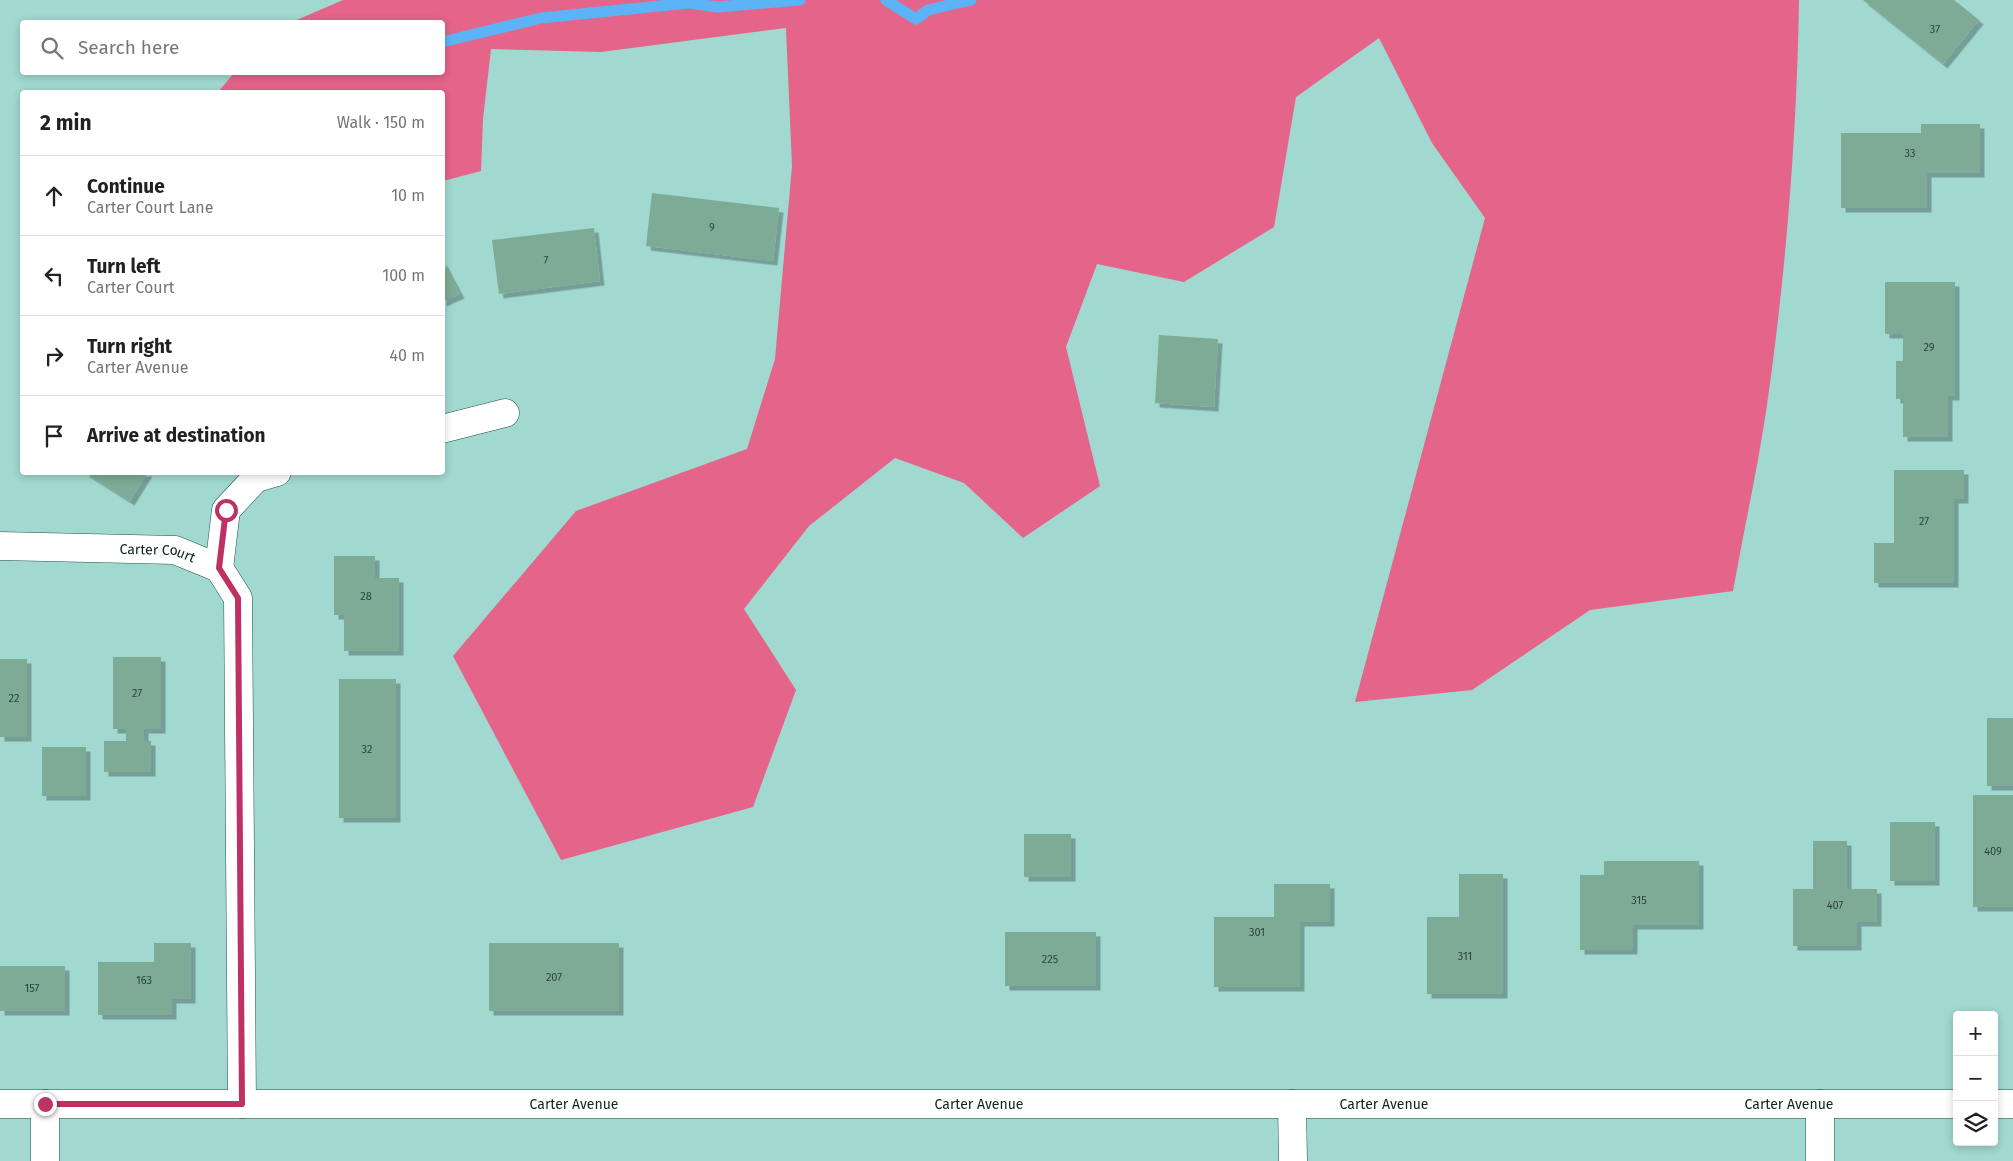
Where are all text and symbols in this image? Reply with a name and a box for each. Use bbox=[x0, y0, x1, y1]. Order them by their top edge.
search box bbox=[20, 20, 445, 75]
house number: 37 bbox=[1930, 23, 1940, 36]
icon: search bbox=[38, 34, 66, 62]
text: Search here bbox=[78, 36, 179, 59]
text: 2 min bbox=[40, 110, 92, 136]
text: Walk · 150 m bbox=[337, 113, 425, 132]
house number: 33 bbox=[1905, 147, 1915, 160]
text: Continue bbox=[87, 175, 165, 198]
icon: ahead bbox=[40, 182, 68, 210]
text: 10 m bbox=[391, 186, 425, 205]
text: Carter Court Lane bbox=[87, 198, 213, 217]
house number: 9 bbox=[709, 221, 715, 234]
house number: 7 bbox=[544, 254, 549, 267]
text: Turn left bbox=[87, 255, 161, 278]
icon: left bbox=[40, 262, 68, 290]
text: 100 m bbox=[382, 266, 425, 285]
text: Carter Court bbox=[87, 278, 175, 297]
text: Turn right bbox=[87, 335, 172, 358]
house number: 29 bbox=[1923, 341, 1935, 354]
icon: right bbox=[40, 342, 68, 370]
text: 40 m bbox=[390, 346, 425, 365]
text: Carter Avenue bbox=[87, 358, 188, 377]
icon: arrive bbox=[40, 422, 68, 450]
text: Arrive at destination bbox=[87, 424, 266, 447]
route start bbox=[215, 499, 238, 522]
house number: 27 bbox=[1919, 515, 1929, 528]
street label: Carter Court bbox=[119, 541, 199, 567]
house number: 28 bbox=[360, 590, 372, 603]
house number: 27 bbox=[132, 687, 142, 700]
house number: 22 bbox=[9, 692, 19, 705]
house number: 32 bbox=[362, 743, 372, 756]
house number: 409 bbox=[1984, 845, 2002, 858]
house number: 315 bbox=[1631, 894, 1647, 907]
house number: 407 bbox=[1827, 899, 1843, 912]
house number: 301 bbox=[1249, 926, 1265, 939]
house number: 311 bbox=[1458, 950, 1472, 963]
house number: 225 bbox=[1042, 953, 1059, 966]
house number: 207 bbox=[546, 971, 562, 984]
house number: 163 bbox=[136, 974, 152, 987]
house number: 157 bbox=[25, 982, 40, 995]
map controls bbox=[1953, 1011, 1998, 1146]
button: + bbox=[1953, 1011, 1998, 1056]
button: − bbox=[1953, 1056, 1998, 1101]
route end bbox=[34, 1093, 57, 1116]
street label: Carter Avenue bbox=[530, 1096, 618, 1113]
street label: Carter Avenue bbox=[935, 1096, 1023, 1113]
street label: Carter Avenue bbox=[1340, 1096, 1428, 1113]
street label: Carter Avenue bbox=[1745, 1096, 1833, 1113]
button: layers bbox=[1953, 1101, 1998, 1146]

